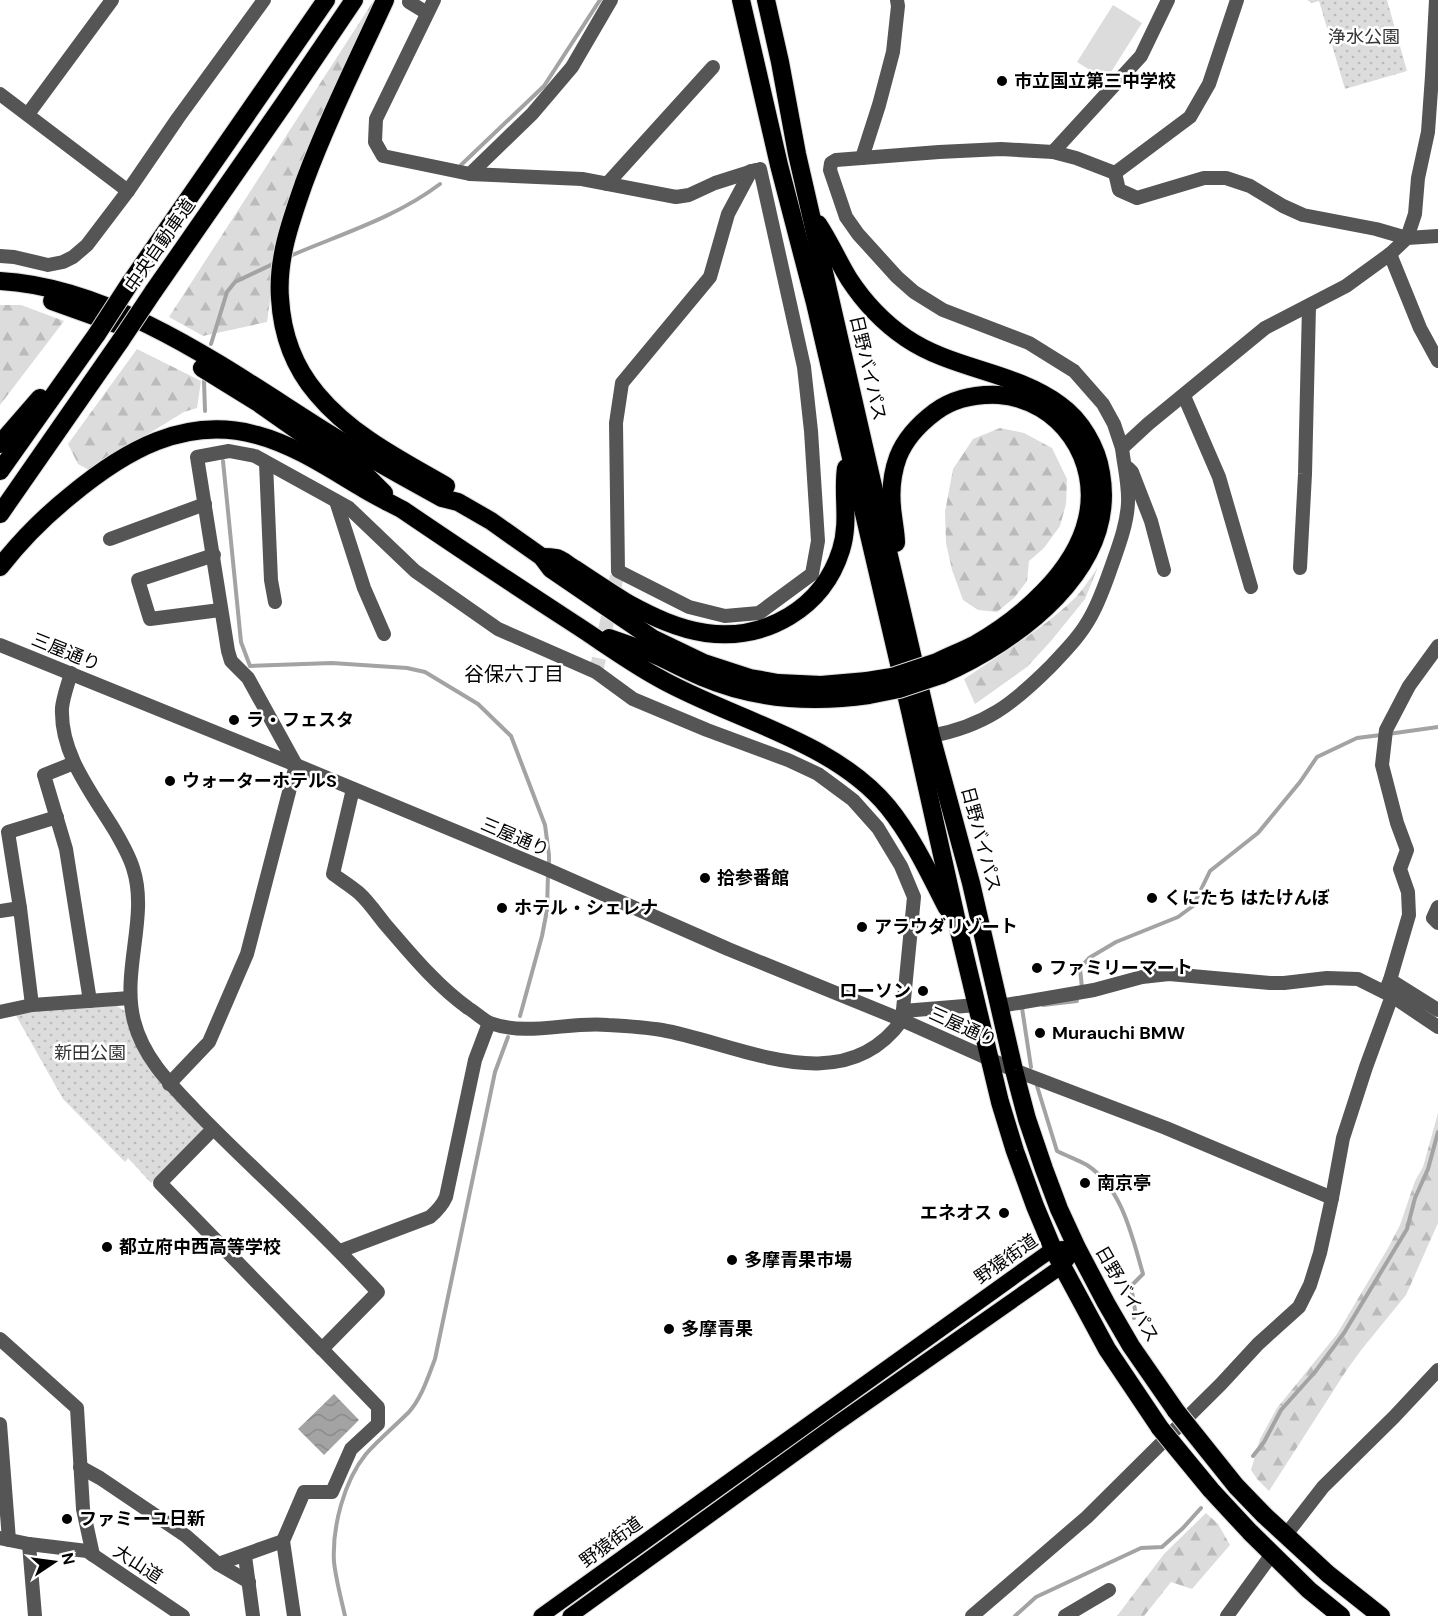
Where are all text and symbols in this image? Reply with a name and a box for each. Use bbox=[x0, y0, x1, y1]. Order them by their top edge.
park label: 浄水公園 bbox=[1328, 25, 1400, 49]
place label: 市立国立第三中学校 bbox=[1014, 69, 1176, 93]
marker: 市立国立第三中学校 bbox=[995, 74, 1009, 88]
street label: 中央自動車道 bbox=[119, 194, 201, 296]
street label: 日野バイパス bbox=[844, 313, 892, 423]
street label: 三屋通り bbox=[28, 627, 104, 677]
district label: 谷保六丁目 bbox=[464, 661, 564, 687]
place label: ラ・フェスタ bbox=[246, 708, 354, 732]
marker: ラ・フェスタ bbox=[227, 713, 241, 727]
place label: ウォーターホテルS bbox=[182, 769, 337, 793]
marker: ウォーターホテルS bbox=[163, 774, 177, 788]
street label: 日野バイパス bbox=[955, 784, 1007, 894]
street label: 三屋通り bbox=[477, 812, 553, 862]
place label: 拾参番館 bbox=[717, 866, 789, 890]
marker: 拾参番館 bbox=[698, 871, 712, 885]
place label: くにたち はたけんぼ bbox=[1164, 886, 1330, 910]
marker: くにたち はたけんぼ bbox=[1145, 891, 1159, 905]
place label: ホテル・シェレナ bbox=[514, 896, 658, 920]
marker: ホテル・シェレナ bbox=[495, 901, 509, 915]
place label: アラウダリゾート bbox=[874, 915, 1018, 939]
marker: アラウダリゾート bbox=[855, 920, 869, 934]
place label: ファミリーマート bbox=[1049, 956, 1193, 980]
marker: ファミリーマート bbox=[1030, 961, 1044, 975]
place label: ローソン bbox=[839, 979, 911, 1003]
marker: ローソン bbox=[916, 984, 930, 998]
street label: 三屋通り bbox=[925, 1001, 1001, 1053]
place label: Murauchi BMW bbox=[1052, 1021, 1185, 1045]
marker: Murauchi BMW bbox=[1033, 1026, 1047, 1040]
park label: 新田公園 bbox=[54, 1041, 126, 1065]
place label: 南京亭 bbox=[1097, 1171, 1151, 1195]
marker: 南京亭 bbox=[1078, 1176, 1092, 1190]
place label: エネオス bbox=[920, 1201, 992, 1225]
marker: エネオス bbox=[997, 1206, 1011, 1220]
street label: 野猿街道 bbox=[970, 1229, 1042, 1289]
place label: 都立府中西高等学校 bbox=[119, 1235, 281, 1259]
marker: 都立府中西高等学校 bbox=[100, 1240, 114, 1254]
street label: 日野バイパス bbox=[1090, 1241, 1164, 1347]
place label: 多摩青果市場 bbox=[744, 1248, 852, 1272]
marker: 多摩青果市場 bbox=[725, 1253, 739, 1267]
place label: 多摩青果 bbox=[681, 1317, 753, 1341]
marker: 多摩青果 bbox=[662, 1322, 676, 1336]
place label: ファミーユ日新 bbox=[79, 1507, 205, 1531]
street label: 野猿街道 bbox=[575, 1511, 647, 1573]
marker: ファミーユ日新 bbox=[60, 1512, 74, 1526]
north arrow bbox=[24, 1532, 84, 1592]
street label: 大山道 bbox=[109, 1539, 167, 1589]
text: N bbox=[57, 1551, 80, 1567]

